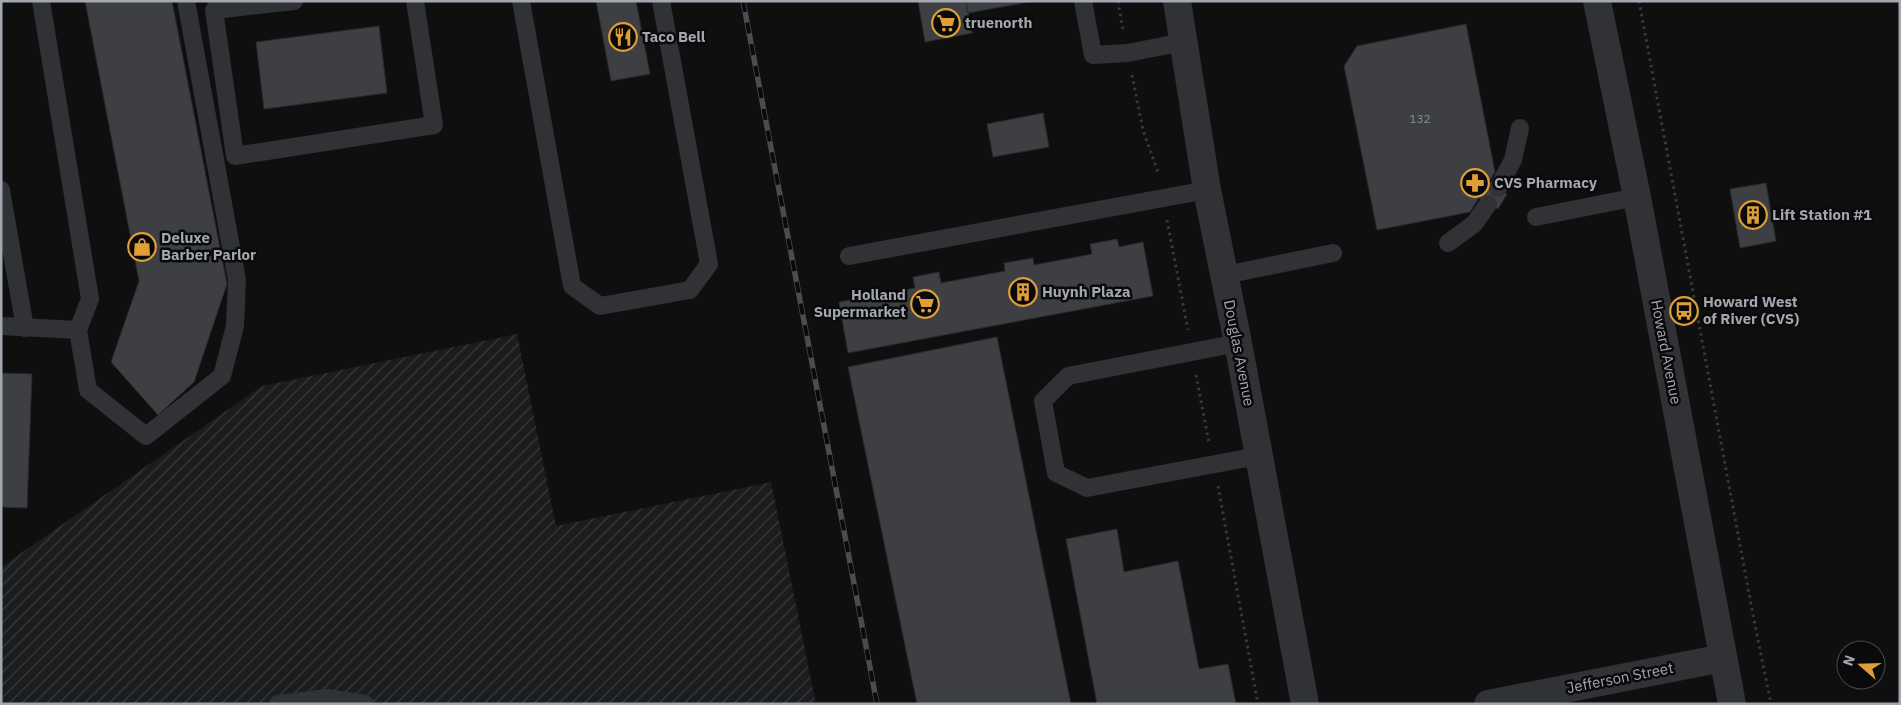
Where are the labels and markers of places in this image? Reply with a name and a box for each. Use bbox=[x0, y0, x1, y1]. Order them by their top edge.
supermarket icon: truenorth bbox=[931, 8, 961, 38]
place label: truenorth bbox=[965, 13, 1032, 32]
restaurant icon: Taco Bell bbox=[608, 22, 638, 52]
place label: Taco Bell bbox=[642, 27, 706, 46]
pharmacy icon: CVS Pharmacy bbox=[1460, 168, 1490, 198]
place label: CVS Pharmacy bbox=[1494, 173, 1597, 192]
building icon: Lift Station #1 bbox=[1738, 200, 1768, 230]
place label: Lift Station #1 bbox=[1772, 205, 1872, 224]
place label: Deluxe Barber Parlor bbox=[161, 228, 256, 264]
shop icon: Deluxe Barber Parlor bbox=[127, 232, 157, 262]
building icon: Huynh Plaza bbox=[1008, 277, 1038, 307]
place label: Huynh Plaza bbox=[1042, 282, 1131, 301]
place label: Holland Supermarket bbox=[814, 285, 906, 321]
supermarket icon: Holland Supermarket bbox=[910, 289, 940, 319]
place label: Howard West of River (CVS) bbox=[1703, 292, 1799, 328]
bus stop icon: Howard West of River (CVS) bbox=[1669, 296, 1699, 326]

